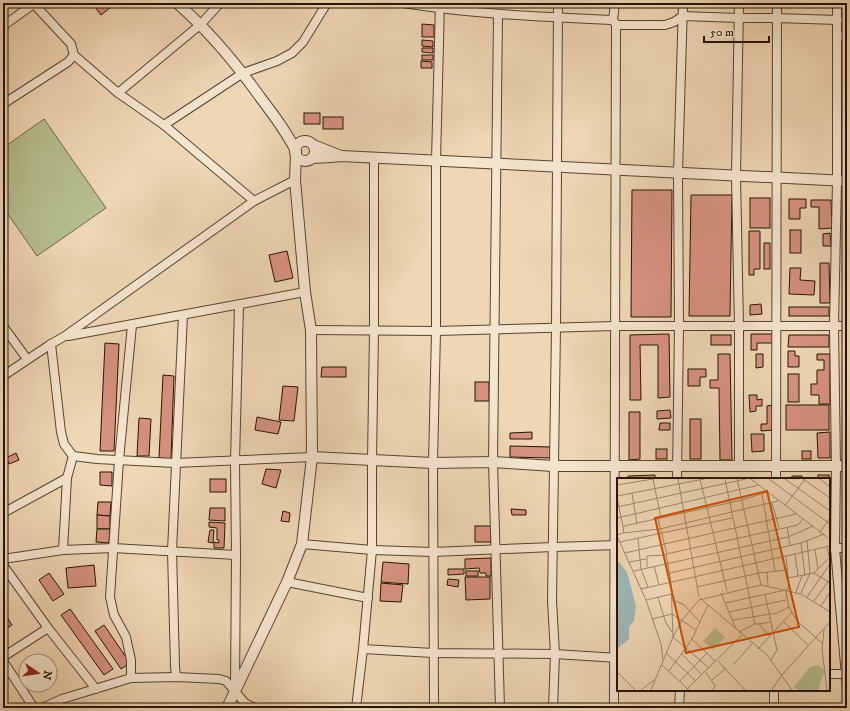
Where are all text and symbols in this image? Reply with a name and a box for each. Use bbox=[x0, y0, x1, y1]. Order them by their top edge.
scale bar bbox=[704, 18, 769, 44]
text: 50 m bbox=[710, 25, 734, 40]
inset map bbox=[617, 478, 830, 691]
north arrow bbox=[18, 653, 58, 693]
text: N bbox=[39, 669, 55, 681]

